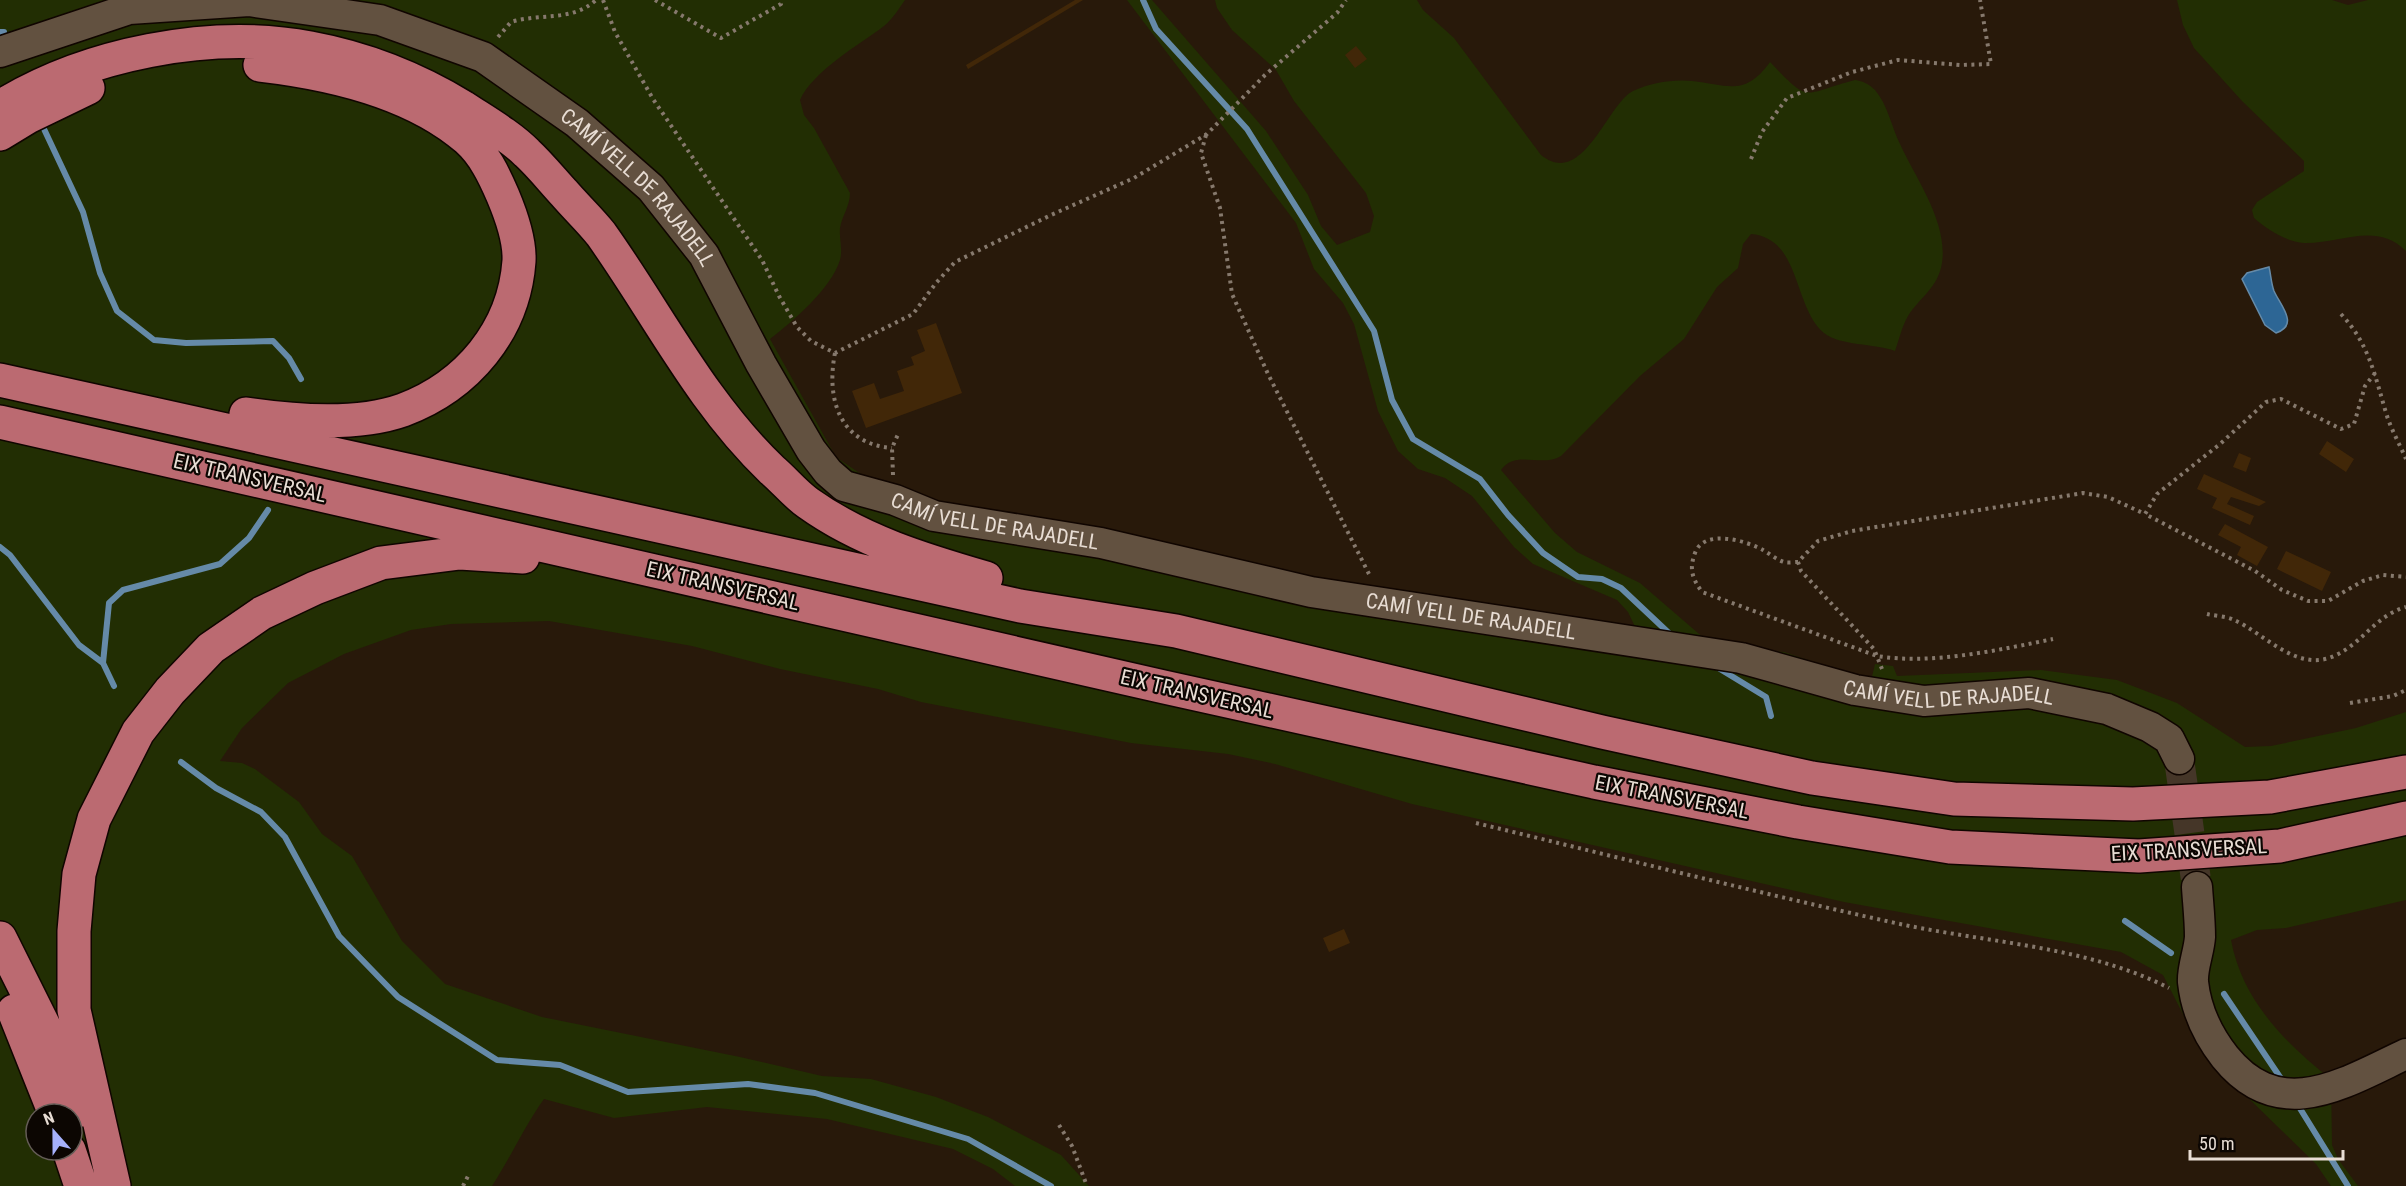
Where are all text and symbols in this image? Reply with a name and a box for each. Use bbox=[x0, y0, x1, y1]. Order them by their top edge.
street label: CAMÍ VELL DE RAJADELL bbox=[556, 103, 720, 271]
street label: EIX TRANSVERSAL bbox=[171, 449, 329, 507]
street label: CAMÍ VELL DE RAJADELL bbox=[887, 488, 1100, 554]
street label: EIX TRANSVERSAL bbox=[644, 557, 802, 615]
street label: CAMÍ VELL DE RAJADELL bbox=[1364, 589, 1578, 644]
street label: EIX TRANSVERSAL bbox=[1118, 665, 1276, 723]
street label: CAMÍ VELL DE RAJADELL bbox=[1840, 675, 2056, 713]
street label: EIX TRANSVERSAL bbox=[1593, 770, 1751, 824]
street label: EIX TRANSVERSAL bbox=[2110, 834, 2268, 866]
north arrow bbox=[24, 1102, 84, 1162]
text: N bbox=[41, 1108, 57, 1129]
scale bar bbox=[2190, 1123, 2343, 1161]
text: 50 m bbox=[2199, 1133, 2234, 1154]

